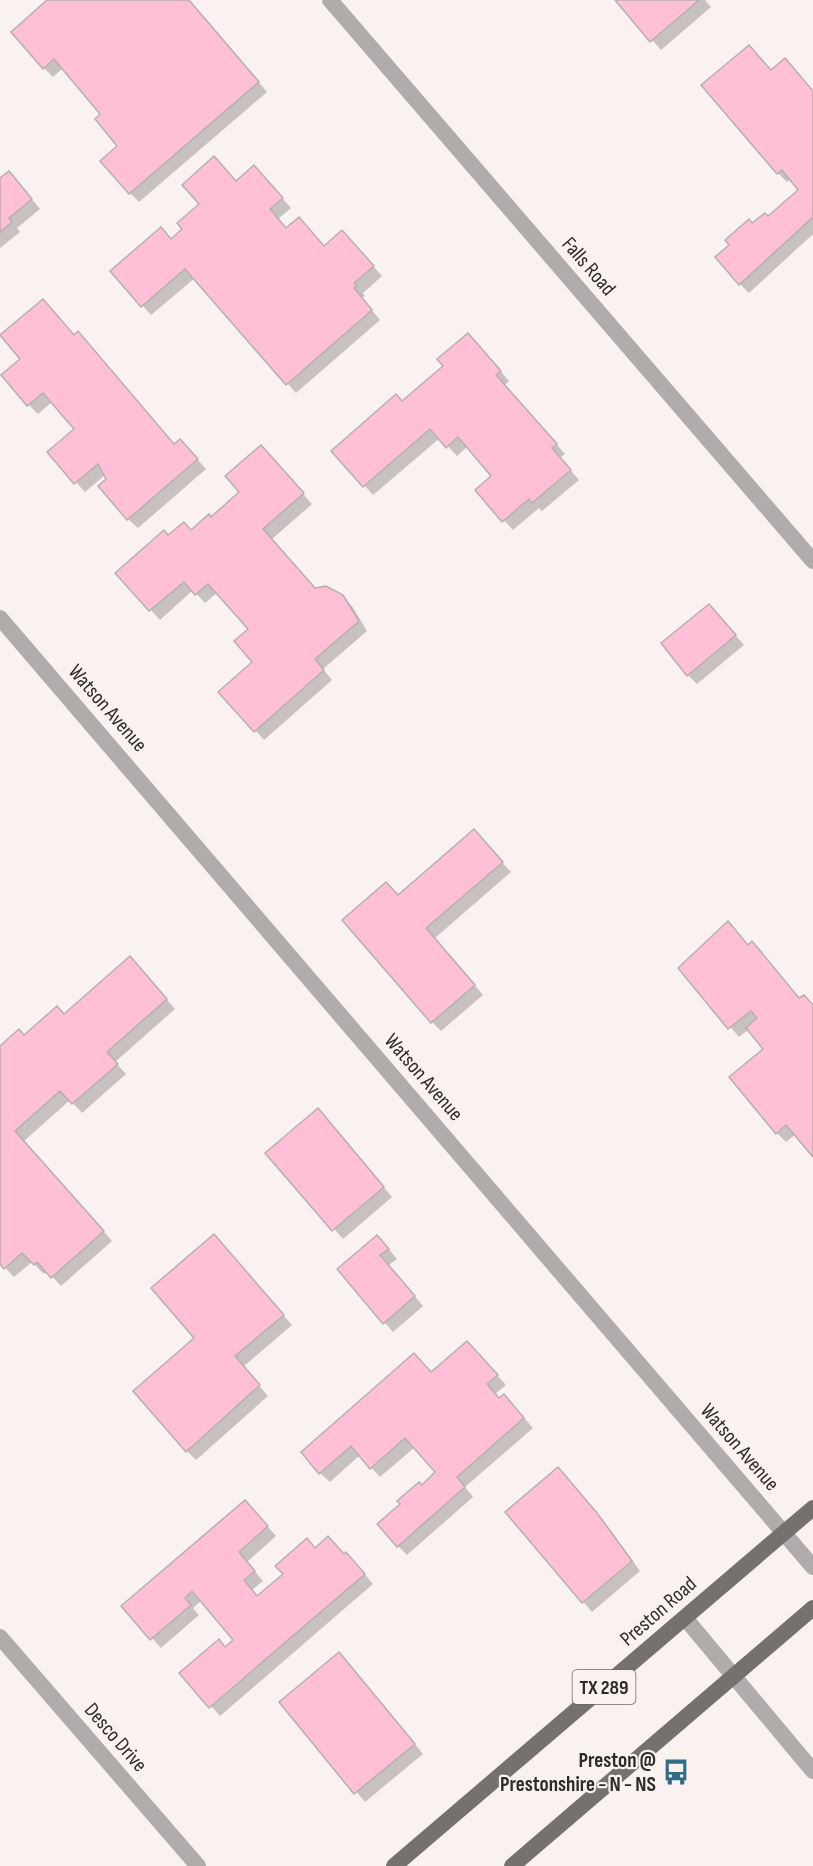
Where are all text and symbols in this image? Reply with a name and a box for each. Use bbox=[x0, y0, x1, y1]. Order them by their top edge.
street label: Falls Road bbox=[556, 232, 621, 301]
street label: Watson Avenue bbox=[63, 660, 152, 757]
street label: Watson Avenue bbox=[379, 1029, 468, 1126]
street label: Watson Avenue bbox=[695, 1399, 784, 1496]
street label: Preston Road bbox=[615, 1571, 702, 1651]
road number: TX 289 bbox=[572, 1670, 636, 1704]
street label: Desco Drive bbox=[79, 1698, 152, 1777]
place label: Preston @ Prestonshire - N - NS bbox=[500, 1748, 656, 1797]
bus stop icon: Preston @ Prestonshire - N - NS bbox=[661, 1757, 691, 1787]

